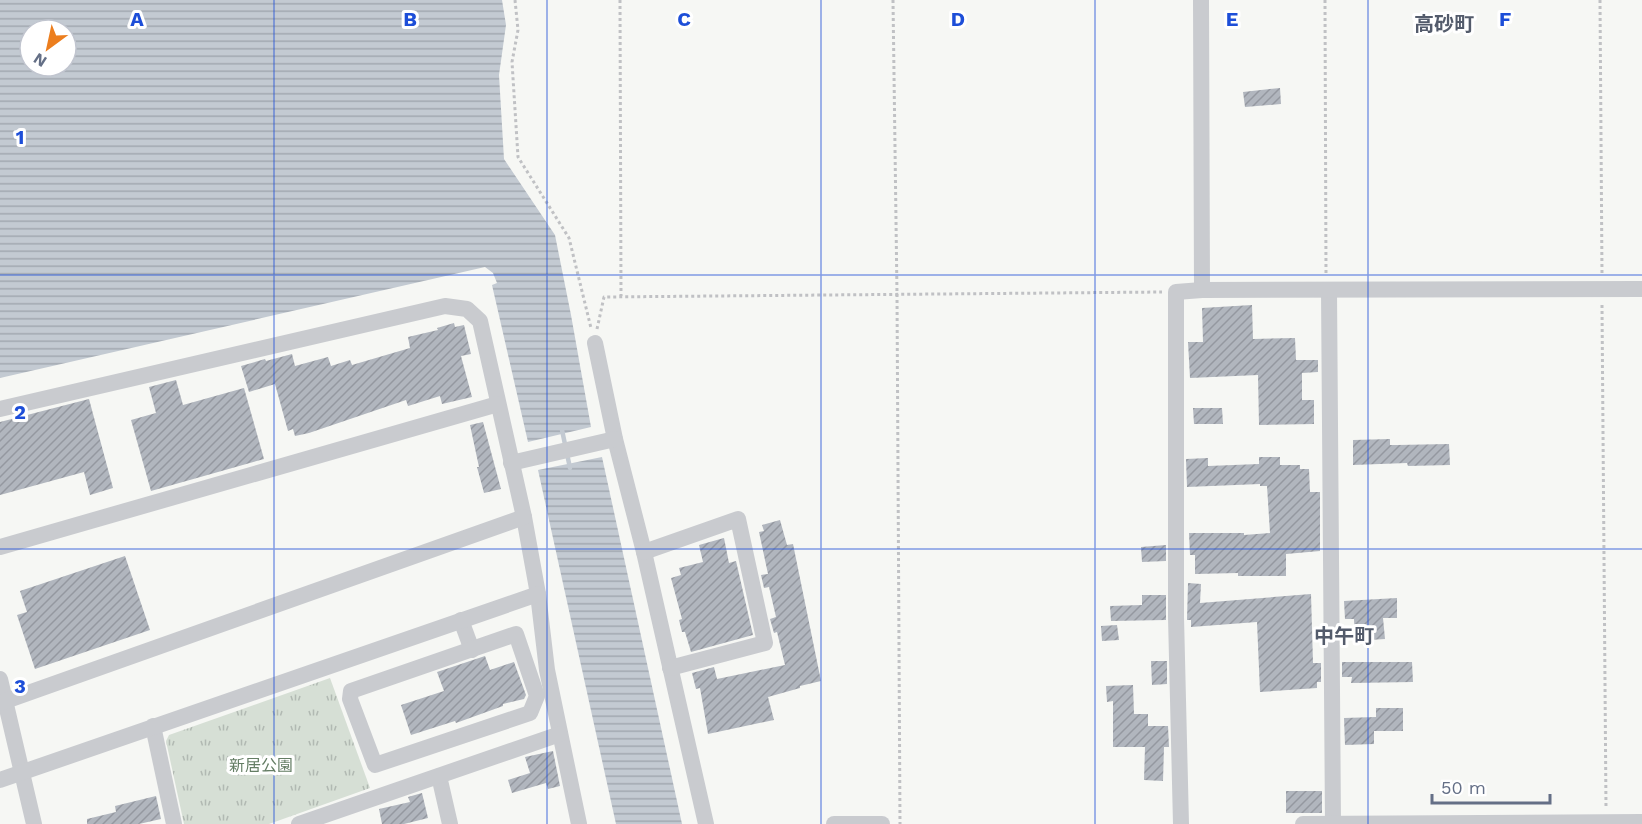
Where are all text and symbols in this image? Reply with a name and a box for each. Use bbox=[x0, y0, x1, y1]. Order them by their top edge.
text: A bbox=[130, 7, 144, 31]
text: B bbox=[403, 7, 417, 31]
text: C bbox=[677, 7, 691, 31]
text: D bbox=[951, 7, 965, 31]
text: E bbox=[1226, 7, 1238, 31]
text: F bbox=[1499, 7, 1511, 31]
district label: 高砂町 bbox=[1414, 12, 1474, 36]
north arrow bbox=[18, 18, 78, 78]
text: N bbox=[30, 49, 50, 71]
text: 1 bbox=[16, 125, 24, 149]
text: 2 bbox=[14, 400, 26, 424]
district label: 中午町 bbox=[1314, 624, 1374, 648]
text: 3 bbox=[14, 674, 26, 698]
park label: 新居公園 bbox=[229, 756, 293, 775]
scale bar bbox=[1432, 767, 1550, 805]
text: 50 m bbox=[1441, 777, 1486, 798]

